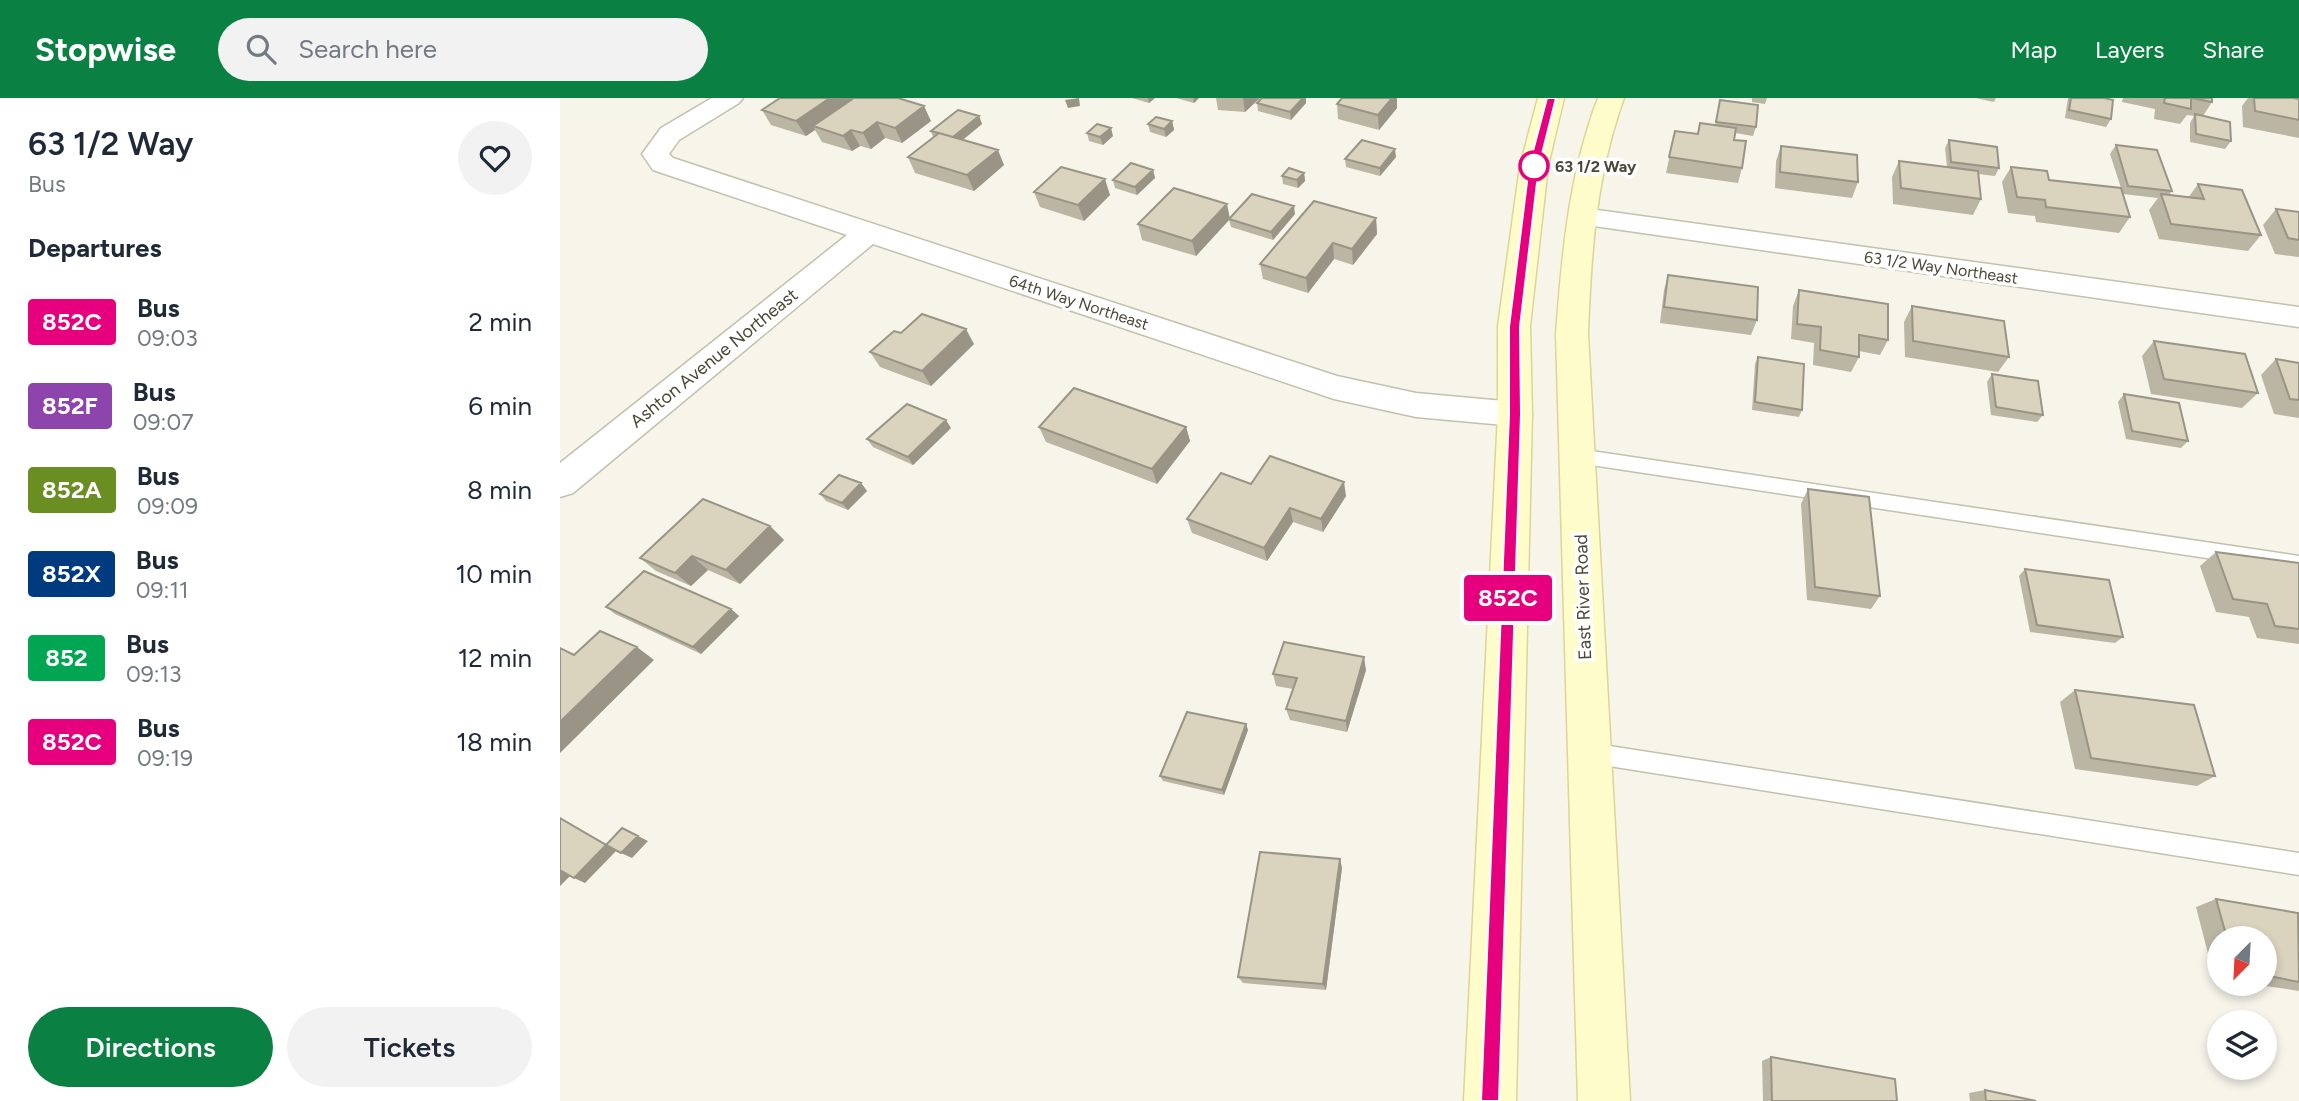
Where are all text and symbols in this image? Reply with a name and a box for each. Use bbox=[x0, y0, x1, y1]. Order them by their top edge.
search box bbox=[218, 18, 708, 81]
text: Stopwise bbox=[35, 30, 176, 69]
icon: search bbox=[242, 30, 280, 68]
text: Search here bbox=[298, 33, 437, 65]
text: Map bbox=[2010, 35, 2057, 64]
text: Layers bbox=[2095, 35, 2164, 64]
text: Share bbox=[2202, 35, 2264, 64]
button: heart bbox=[458, 121, 532, 195]
text: 63 1/2 Way bbox=[28, 124, 193, 163]
marker: 63 1/2 Way bbox=[1519, 151, 1549, 181]
place label: 63 1/2 Way bbox=[1555, 157, 1637, 176]
text: Bus bbox=[28, 170, 66, 198]
text: Departures bbox=[28, 232, 162, 264]
street label: 63 1/2 Way Northeast bbox=[1863, 247, 2019, 288]
street label: 64th Way Northeast bbox=[1007, 271, 1151, 334]
street label: Ashton Avenue Northeast bbox=[626, 284, 802, 432]
text: Bus bbox=[137, 292, 180, 324]
text: 2 min bbox=[468, 306, 532, 338]
text: 852C bbox=[42, 307, 102, 336]
text: 09:03 bbox=[137, 324, 198, 352]
text: Bus bbox=[133, 376, 176, 408]
text: 6 min bbox=[468, 390, 532, 422]
text: 852F bbox=[42, 391, 98, 420]
text: 09:07 bbox=[133, 408, 194, 436]
text: Bus bbox=[137, 460, 179, 492]
text: 8 min bbox=[467, 474, 532, 506]
text: 852A bbox=[42, 475, 102, 504]
text: 09:09 bbox=[137, 492, 198, 520]
street label: East River Road bbox=[1570, 534, 1596, 660]
text: Bus bbox=[136, 544, 179, 576]
text: 10 min bbox=[456, 558, 532, 590]
text: 852X bbox=[42, 559, 101, 588]
line badge: 852C bbox=[1459, 575, 1557, 621]
text: 09:11 bbox=[136, 576, 188, 604]
text: 852C bbox=[1478, 583, 1538, 612]
text: Bus bbox=[126, 628, 169, 660]
text: 12 min bbox=[458, 642, 532, 674]
text: 852 bbox=[45, 643, 88, 672]
text: 09:13 bbox=[126, 660, 182, 688]
text: Bus bbox=[137, 712, 180, 744]
text: 18 min bbox=[456, 726, 532, 758]
text: 852C bbox=[42, 727, 102, 756]
text: 09:19 bbox=[137, 744, 193, 772]
north arrow bbox=[2207, 926, 2277, 996]
map controls bbox=[2207, 926, 2277, 1080]
button: Directions bbox=[28, 1007, 273, 1087]
button: Tickets bbox=[287, 1007, 532, 1087]
button: layers bbox=[2207, 1010, 2277, 1080]

